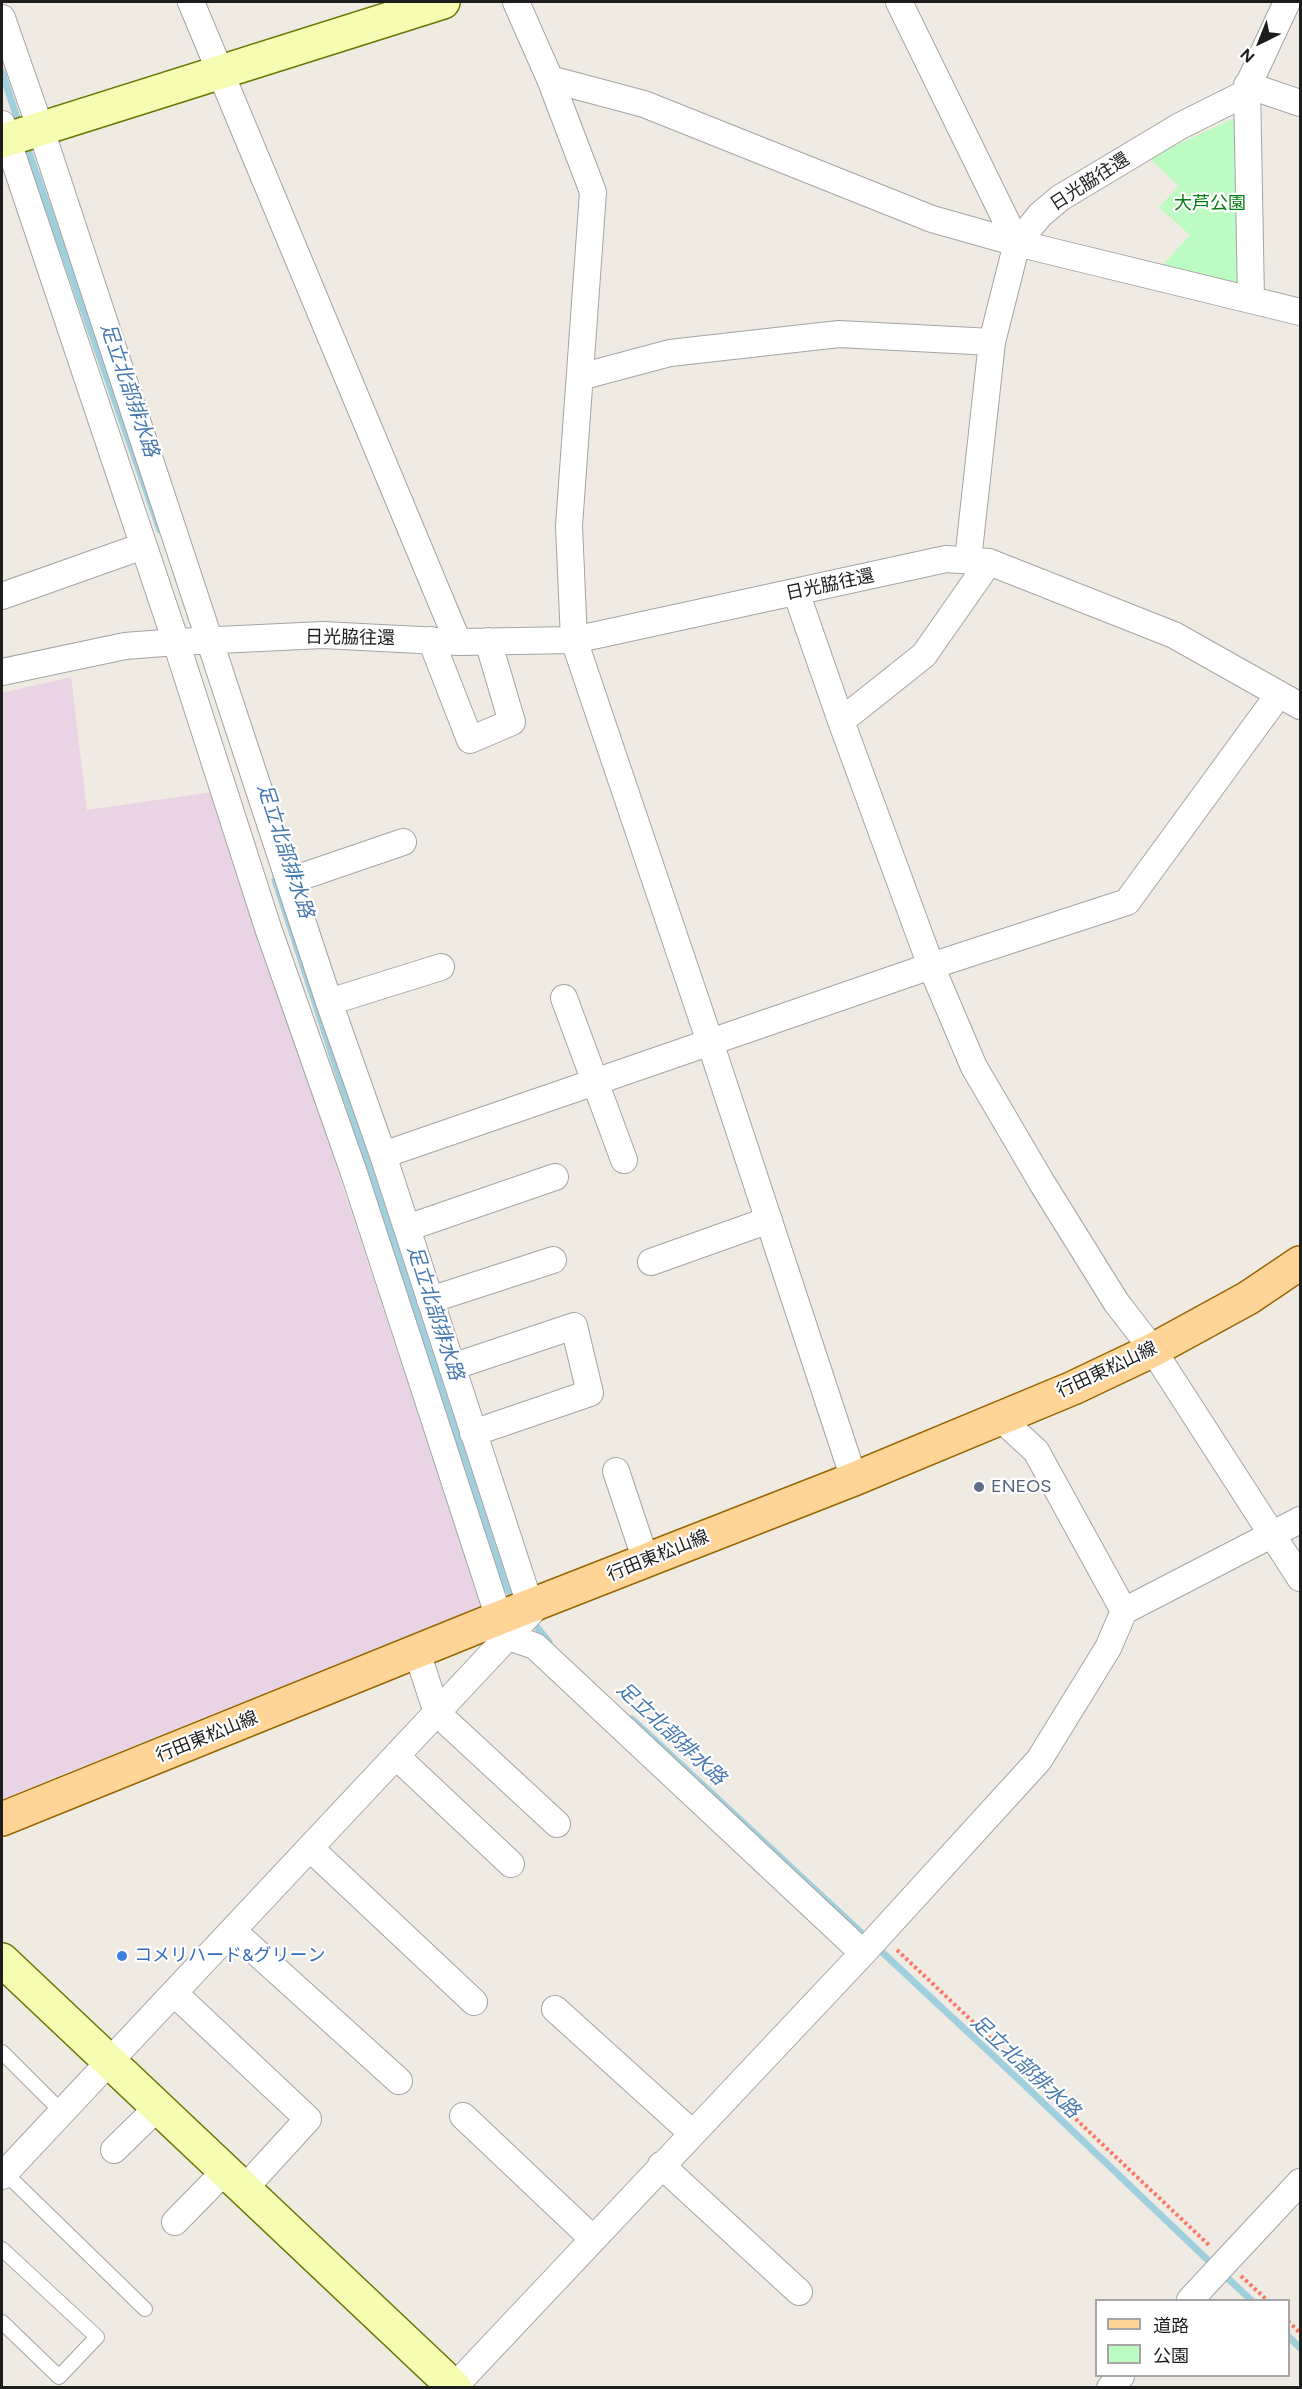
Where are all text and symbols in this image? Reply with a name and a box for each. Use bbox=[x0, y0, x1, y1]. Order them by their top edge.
north arrow bbox=[1230, 12, 1290, 72]
text: N bbox=[1236, 44, 1258, 67]
street label: 日光脇往還 bbox=[1046, 148, 1134, 216]
park label: 大芦公園 bbox=[1174, 193, 1246, 215]
water label: 足立北部排水路 bbox=[95, 320, 163, 460]
street label: 日光脇往還 bbox=[784, 565, 876, 605]
street label: 日光脇往還 bbox=[305, 626, 395, 650]
water label: 足立北部排水路 bbox=[252, 781, 318, 921]
water label: 足立北部排水路 bbox=[402, 1243, 468, 1383]
street label: 行田東松山線 bbox=[1053, 1337, 1161, 1403]
place label: ENEOS bbox=[991, 1476, 1051, 1498]
marker: ENEOS bbox=[972, 1480, 986, 1494]
street label: 行田東松山線 bbox=[604, 1526, 712, 1586]
water label: 足立北部排水路 bbox=[612, 1677, 730, 1791]
street label: 行田東松山線 bbox=[153, 1707, 261, 1767]
place label: コメリハード&グリーン bbox=[134, 1945, 326, 1967]
marker: コメリハード&グリーン bbox=[115, 1949, 129, 1963]
water label: 足立北部排水路 bbox=[966, 2010, 1084, 2124]
legend bbox=[1095, 2299, 1290, 2377]
text: 道路 bbox=[1153, 2315, 1189, 2337]
text: 公園 bbox=[1153, 2345, 1189, 2367]

